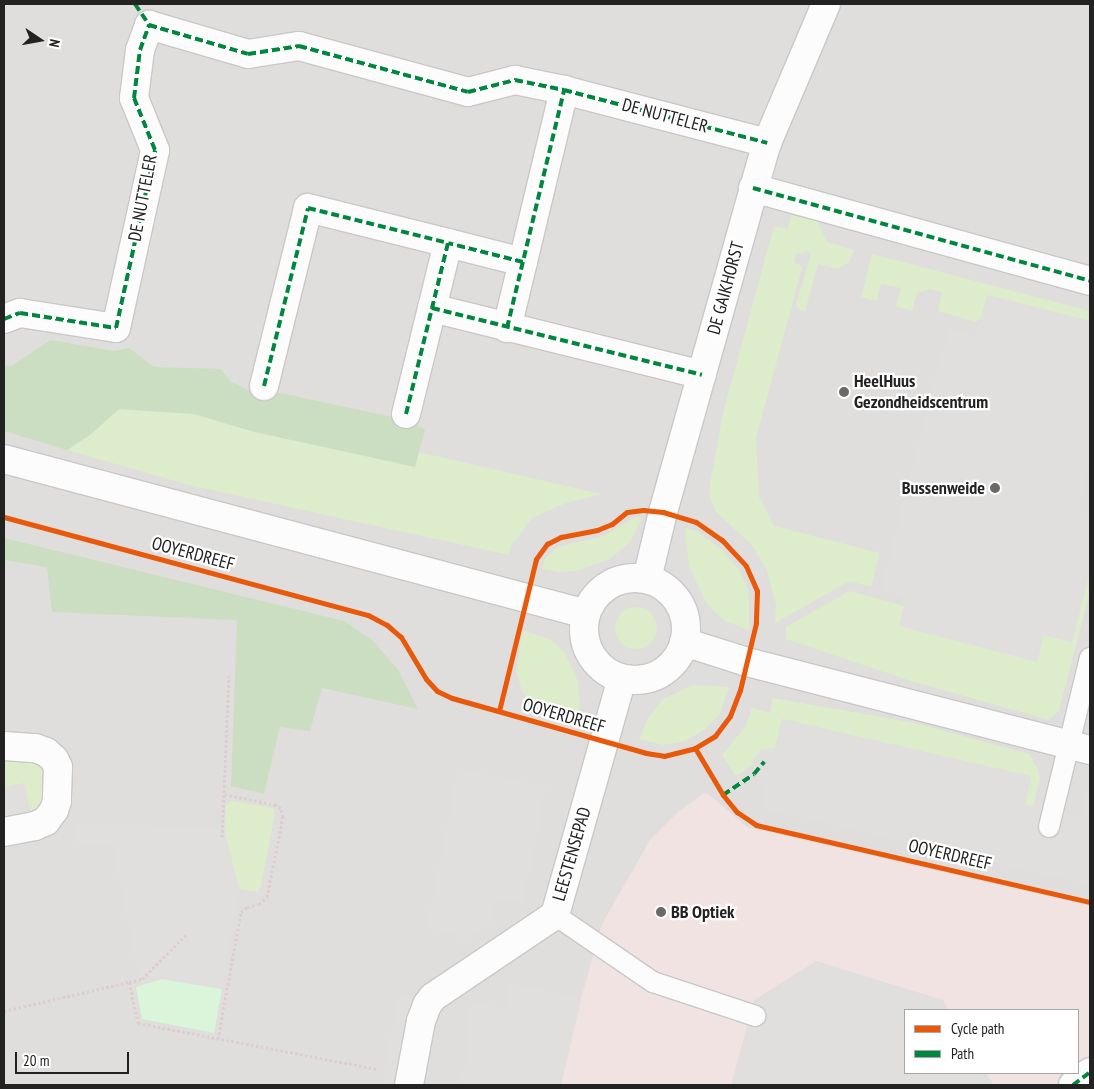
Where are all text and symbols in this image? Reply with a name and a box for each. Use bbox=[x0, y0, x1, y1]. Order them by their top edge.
north arrow bbox=[15, 15, 65, 65]
text: N bbox=[45, 38, 64, 49]
street label: DE NUTTELER bbox=[620, 94, 710, 138]
street label: DE NUTTELER bbox=[124, 153, 162, 243]
street label: DE GAIKHORST bbox=[703, 239, 749, 337]
place label: HeelHuus Gezondheidscentrum bbox=[854, 371, 988, 414]
marker: HeelHuus Gezondheidscentrum bbox=[838, 386, 850, 398]
place label: Bussenweide bbox=[902, 477, 985, 499]
marker: Bussenweide bbox=[989, 482, 1001, 494]
street label: OOYERDREEF bbox=[149, 533, 237, 575]
street label: OOYERDREEF bbox=[520, 694, 608, 738]
street label: LEESTENSEPAD bbox=[548, 805, 596, 903]
street label: OOYERDREEF bbox=[906, 835, 994, 875]
place label: BB Optiek bbox=[671, 901, 735, 923]
marker: BB Optiek bbox=[655, 906, 667, 918]
legend bbox=[904, 1009, 1079, 1074]
text: Cycle path bbox=[951, 1019, 1004, 1038]
scale bar bbox=[18, 1042, 131, 1074]
text: Path bbox=[951, 1044, 974, 1063]
text: 20 m bbox=[23, 1051, 49, 1070]

